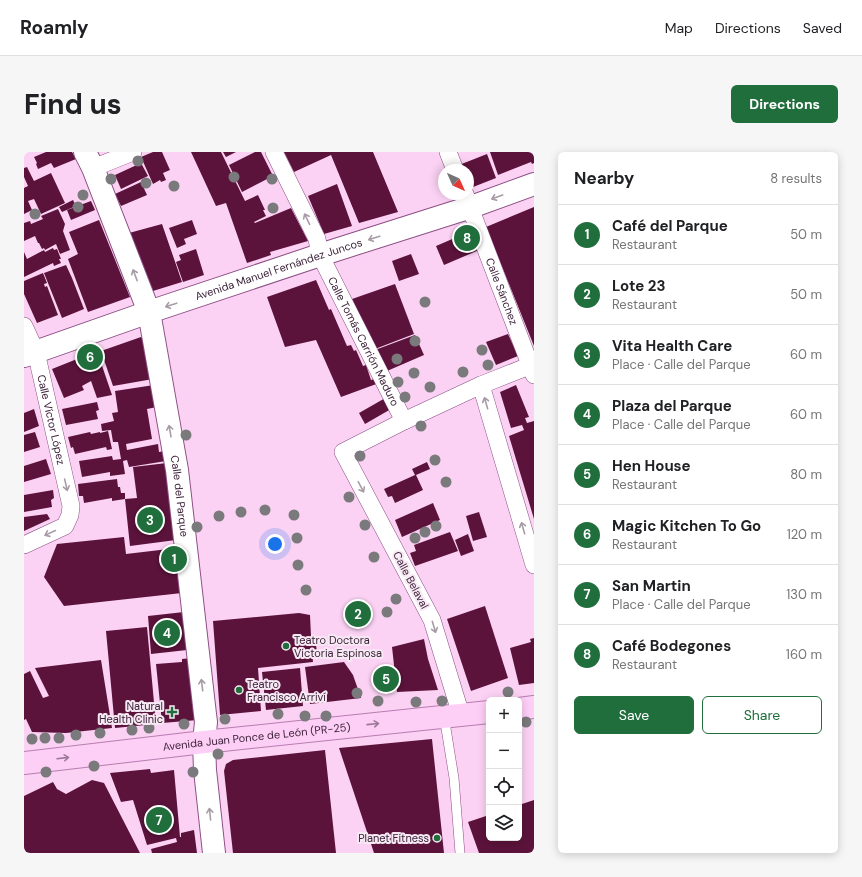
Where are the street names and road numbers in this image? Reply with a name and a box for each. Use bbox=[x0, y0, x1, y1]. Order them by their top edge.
street label: Avenida Manuel Fernández Juncos bbox=[193, 235, 364, 303]
street label: Calle Sánchez bbox=[483, 256, 521, 327]
street label: Calle Tomás Carrión Maduro bbox=[325, 274, 402, 408]
street label: Calle Víctor López bbox=[34, 373, 68, 466]
street label: Calle del Parque bbox=[168, 454, 192, 537]
street label: Calle Belaval bbox=[390, 549, 432, 611]
street label: Avenida Juan Ponce de León (PR-25) bbox=[162, 720, 351, 754]

